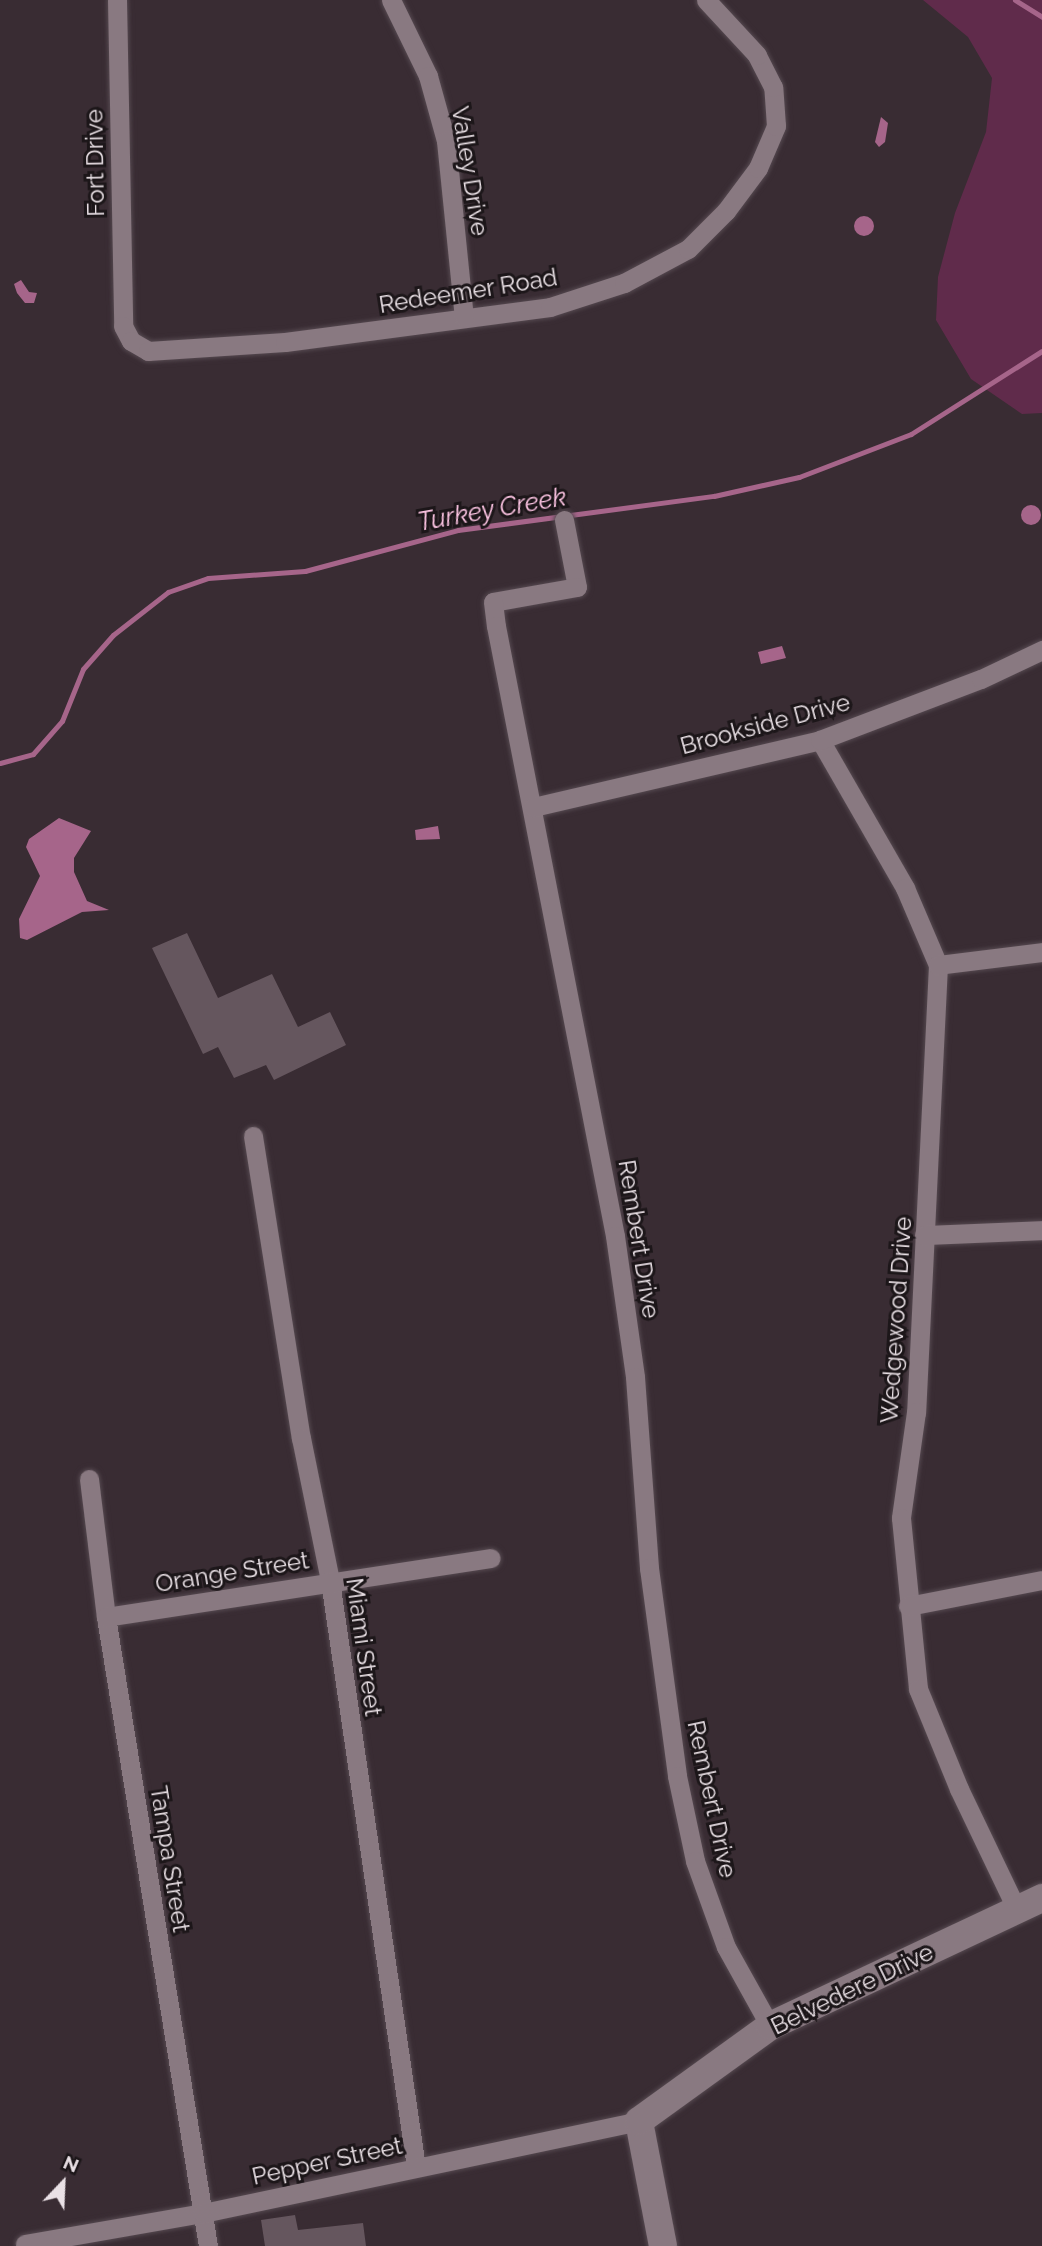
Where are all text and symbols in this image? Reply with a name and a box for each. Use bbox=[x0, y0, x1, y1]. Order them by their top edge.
street label: Valley Drive bbox=[446, 104, 494, 238]
street label: Fort Drive bbox=[80, 109, 110, 217]
street label: Redeemer Road bbox=[376, 263, 560, 319]
water label: Turkey Creek bbox=[415, 482, 569, 538]
street label: Brookside Drive bbox=[677, 688, 853, 760]
street label: Rembert Drive bbox=[612, 1158, 666, 1320]
street label: Wedgewood Drive bbox=[874, 1216, 918, 1424]
street label: Orange Street bbox=[153, 1546, 311, 1598]
street label: Miami Street bbox=[340, 1576, 388, 1718]
street label: Rembert Drive bbox=[681, 1718, 743, 1880]
street label: Tampa Street bbox=[144, 1784, 196, 1934]
street label: Belvedere Drive bbox=[766, 1937, 938, 2041]
street label: Pepper Street bbox=[249, 2131, 405, 2191]
north arrow bbox=[28, 2148, 98, 2218]
text: N bbox=[60, 2151, 82, 2177]

